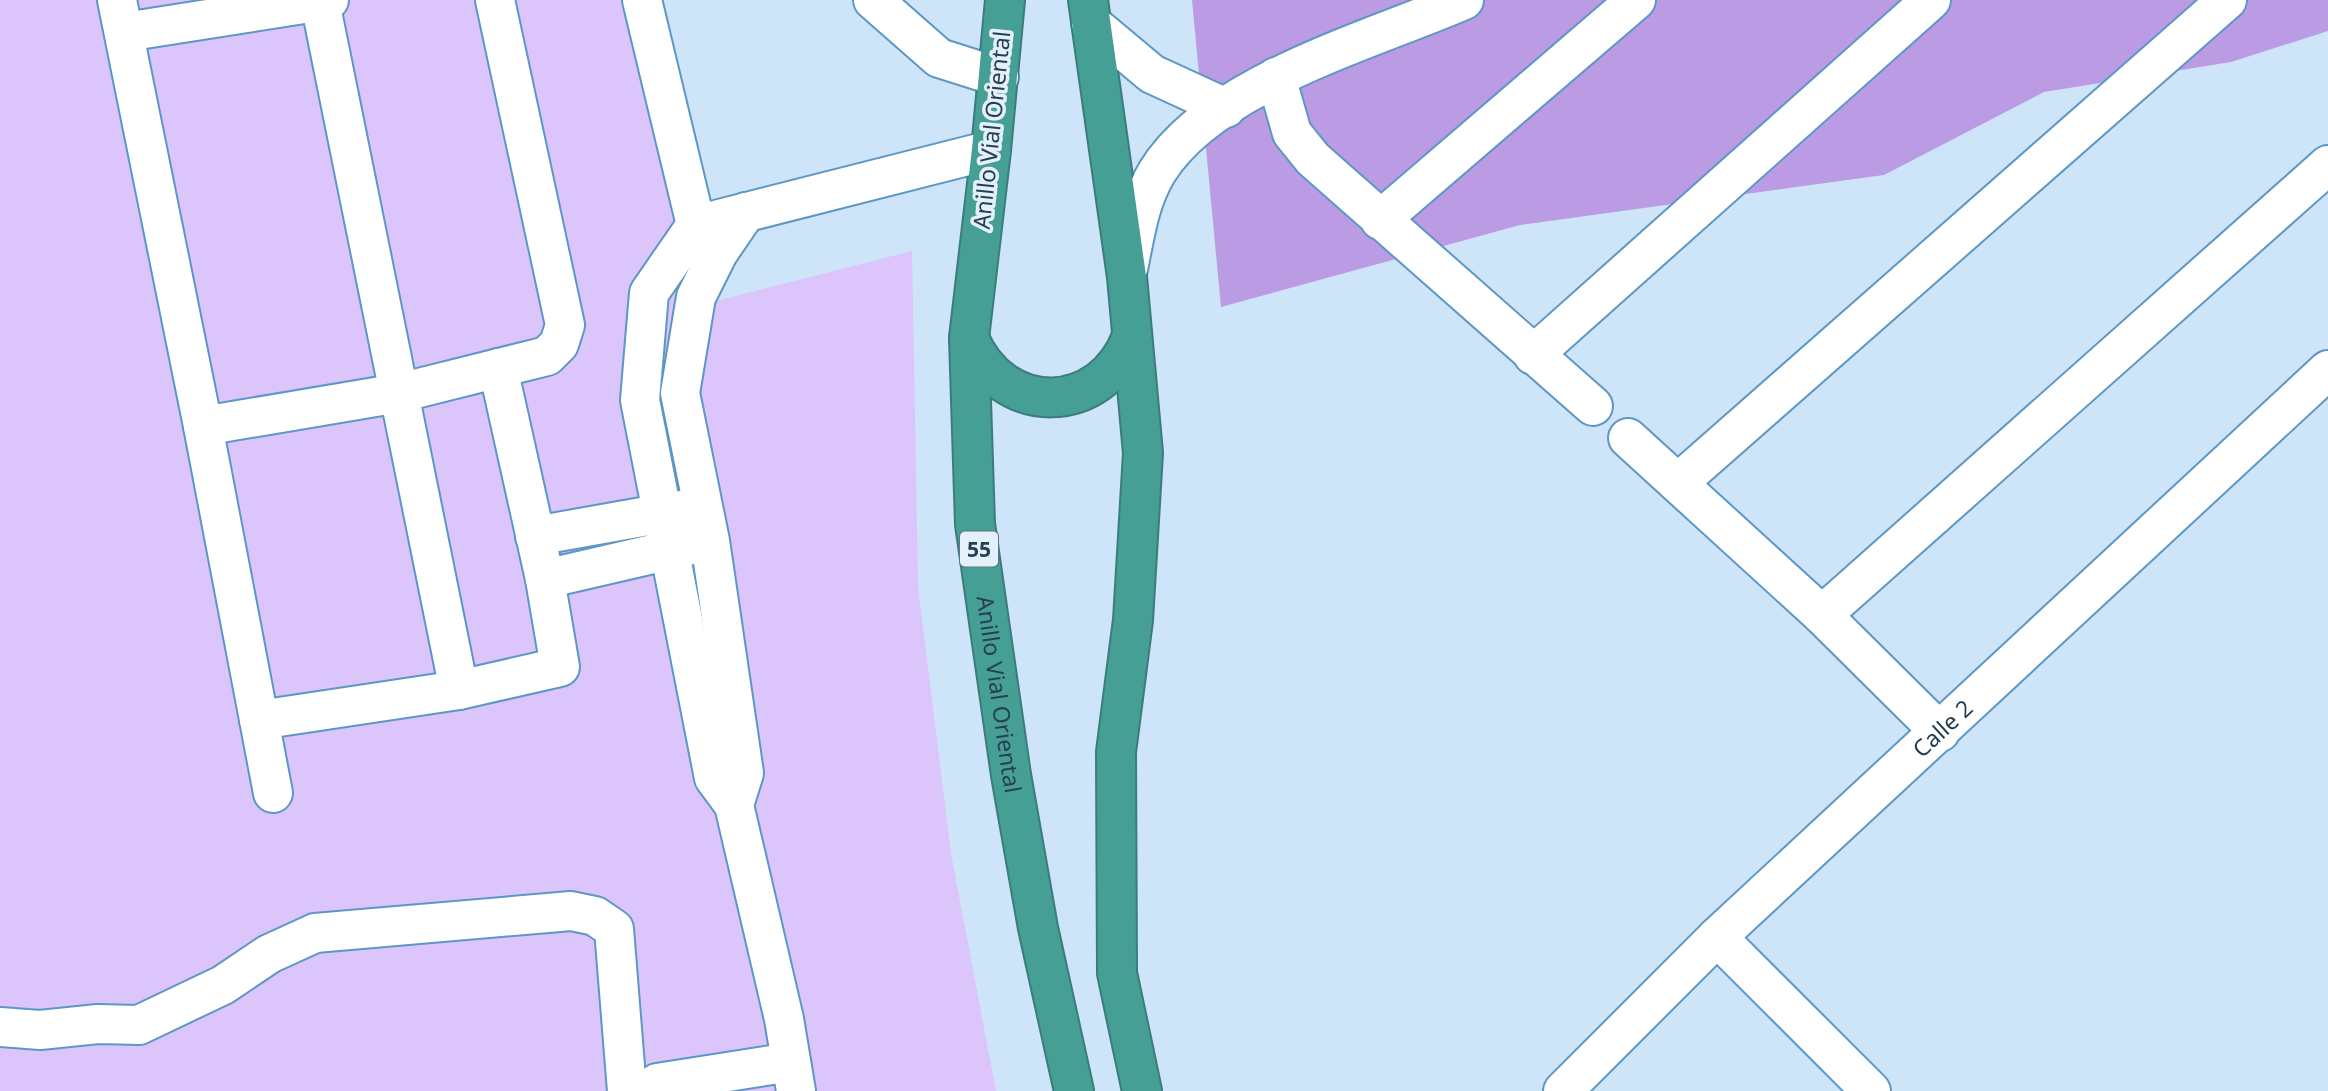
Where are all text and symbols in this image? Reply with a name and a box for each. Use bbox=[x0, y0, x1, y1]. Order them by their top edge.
street label: Anillo Vial Oriental bbox=[965, 29, 1017, 231]
road number: 55 bbox=[960, 532, 998, 566]
street label: Anillo Vial Oriental bbox=[969, 593, 1030, 795]
street label: Calle 2 bbox=[1905, 692, 1979, 764]

